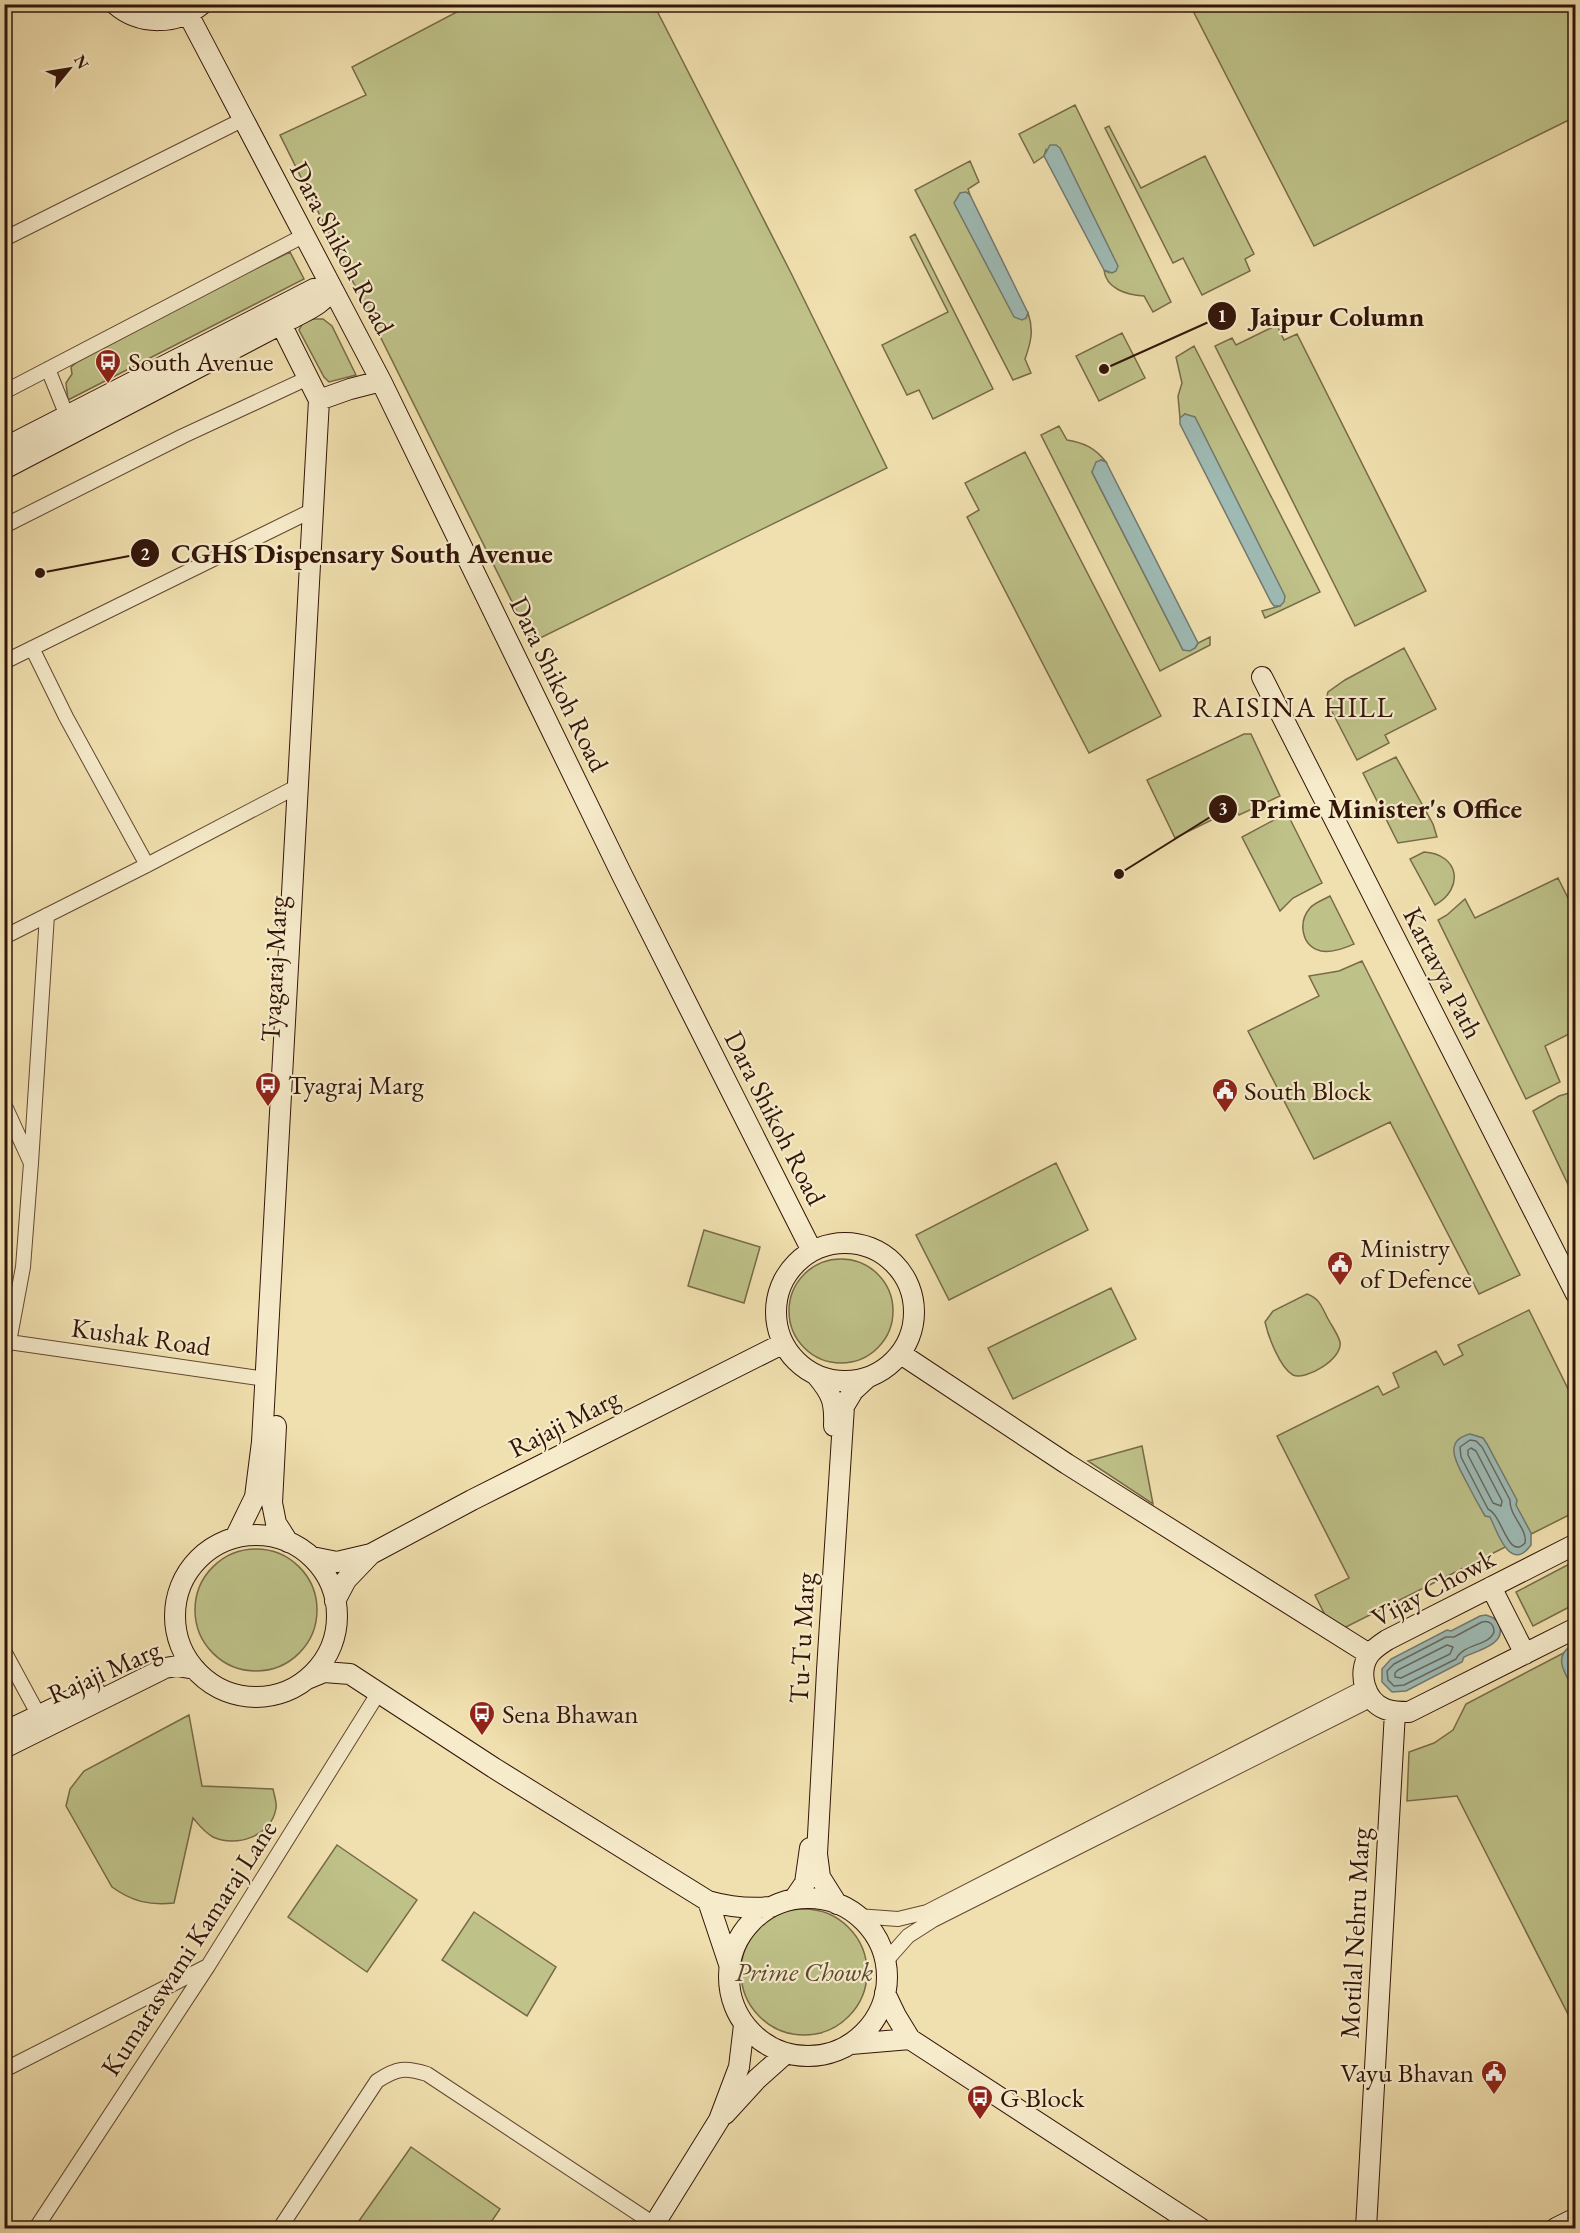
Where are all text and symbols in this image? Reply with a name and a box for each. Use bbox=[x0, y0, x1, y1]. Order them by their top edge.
north arrow bbox=[39, 39, 99, 99]
text: N bbox=[69, 51, 94, 73]
street label: Dara Shikoh Road bbox=[282, 155, 403, 341]
callout: Jaipur Column bbox=[1207, 293, 1436, 339]
text: Jaipur Column bbox=[1247, 298, 1424, 334]
text: 1 bbox=[1217, 304, 1227, 327]
place label: South Avenue bbox=[128, 344, 273, 379]
bus stop icon: South Avenue bbox=[93, 347, 123, 385]
callout: CGHS Dispensary South Avenue bbox=[130, 530, 565, 576]
text: CGHS Dispensary South Avenue bbox=[171, 535, 553, 571]
text: 2 bbox=[140, 542, 150, 565]
street label: Dara Shikoh Road bbox=[502, 590, 617, 778]
district label: RAISINA HILL bbox=[1192, 689, 1394, 725]
callout: Prime Minister's Office bbox=[1208, 786, 1534, 832]
text: Prime Minister's Office bbox=[1250, 790, 1522, 826]
text: 3 bbox=[1218, 797, 1228, 820]
street label: Tyagaraj Marg bbox=[252, 895, 295, 1043]
street label: Kartavya Path bbox=[1395, 901, 1492, 1045]
street label: Dara Shikoh Road bbox=[717, 1025, 835, 1211]
place label: Tyagraj Marg bbox=[288, 1067, 424, 1102]
bus stop icon: Tyagraj Marg bbox=[253, 1070, 283, 1108]
place label: South Block bbox=[1244, 1073, 1372, 1108]
public building icon: South Block bbox=[1210, 1076, 1240, 1114]
place label: Ministry of Defence bbox=[1360, 1230, 1472, 1296]
public building icon: Ministry of Defence bbox=[1325, 1249, 1355, 1287]
street label: Kushak Road bbox=[69, 1309, 213, 1364]
street label: Rajaji Marg bbox=[502, 1380, 625, 1465]
street label: Vijay Chowk bbox=[1365, 1540, 1501, 1635]
street label: Tu-Tu Marg bbox=[781, 1571, 822, 1704]
street label: Rajaji Marg bbox=[42, 1631, 166, 1712]
place label: Sena Bhawan bbox=[502, 1696, 639, 1731]
bus stop icon: Sena Bhawan bbox=[467, 1699, 497, 1737]
street label: Kumaraswami Kamaraj Lane bbox=[93, 1813, 284, 2082]
street label: Motilal Nehru Marg bbox=[1331, 1826, 1378, 2039]
park label: Prime Chowk bbox=[735, 1954, 873, 1989]
place label: Vayu Bhavan bbox=[1340, 2055, 1474, 2090]
public building icon: Vayu Bhavan bbox=[1479, 2058, 1509, 2096]
place label: G Block bbox=[1000, 2080, 1085, 2115]
bus stop icon: G Block bbox=[965, 2083, 995, 2121]

